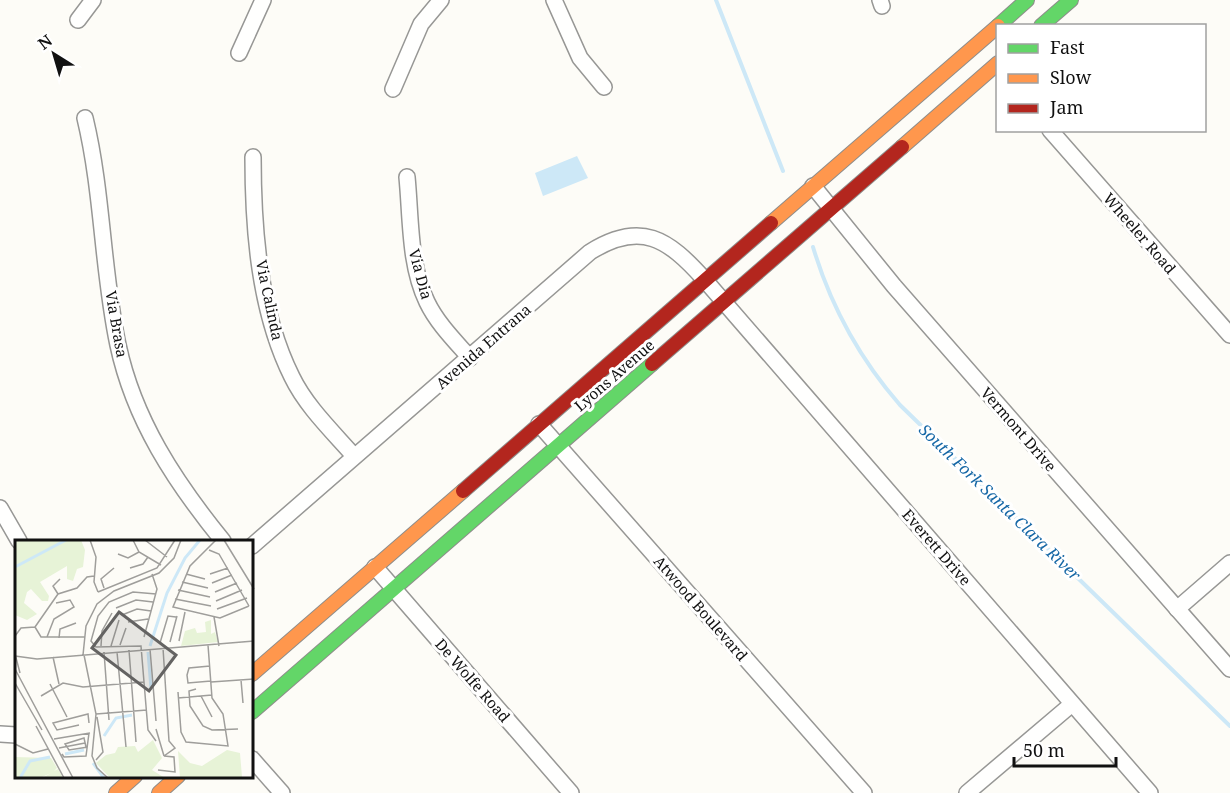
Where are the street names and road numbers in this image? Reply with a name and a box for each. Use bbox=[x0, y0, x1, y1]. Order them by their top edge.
street label: Wheeler Road bbox=[1099, 188, 1181, 278]
street label: Via Dia bbox=[405, 247, 437, 301]
street label: Via Calinda bbox=[252, 258, 288, 342]
street label: Via Brasa bbox=[101, 289, 133, 359]
street label: Avenida Entrana bbox=[431, 299, 535, 393]
street label: Lyons Avenue bbox=[570, 335, 658, 415]
street label: Vermont Drive bbox=[977, 383, 1061, 475]
street label: Everett Drive bbox=[898, 505, 976, 589]
street label: Atwood Boulevard bbox=[650, 551, 752, 665]
street label: De Wolfe Road bbox=[431, 634, 515, 726]

